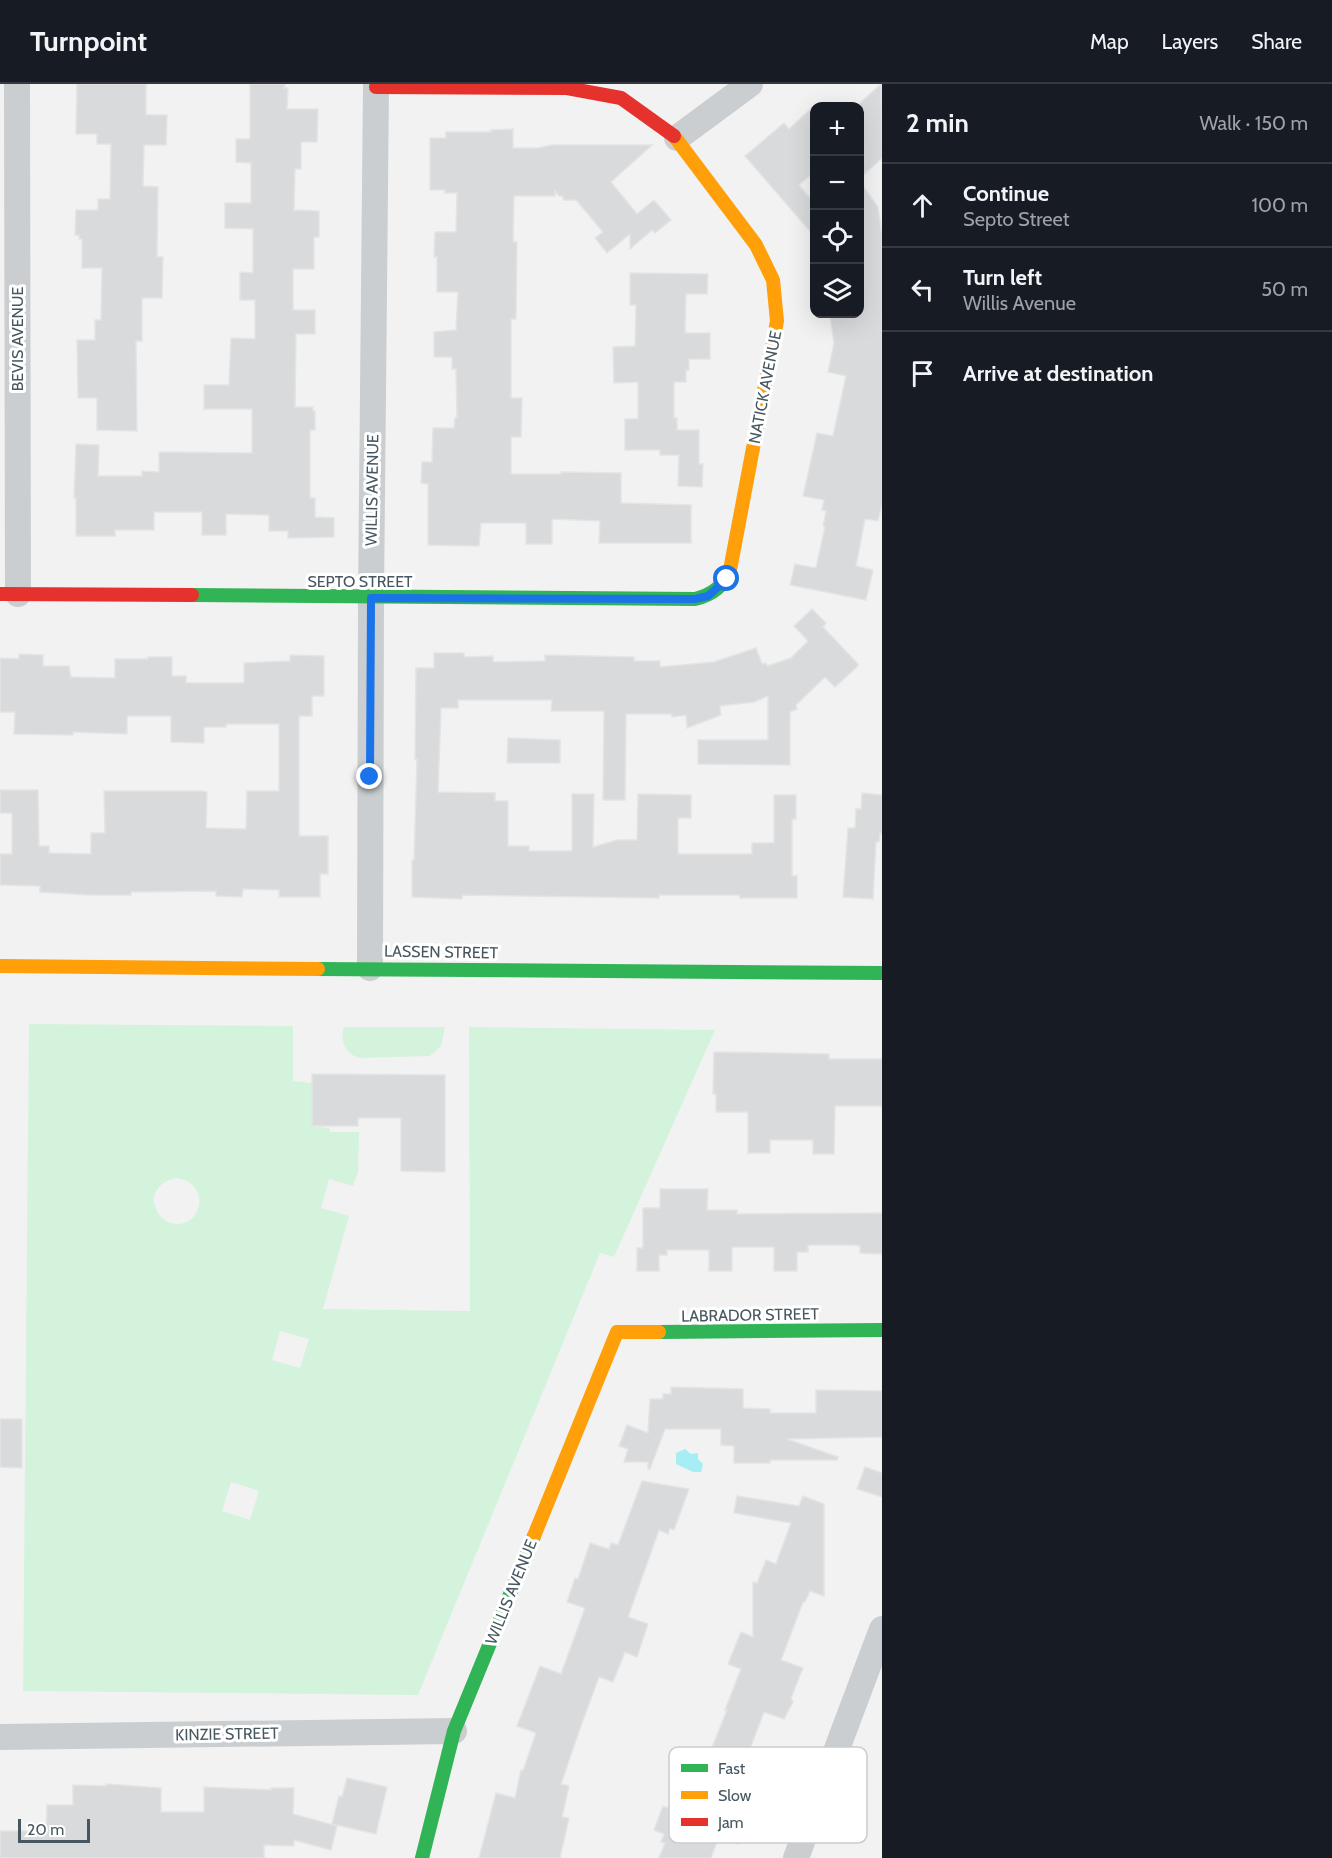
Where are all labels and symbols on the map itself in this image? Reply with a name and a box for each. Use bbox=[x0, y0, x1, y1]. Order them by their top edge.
street label: BEVIS AVENUE bbox=[8, 287, 27, 391]
street label: NATICK AVENUE bbox=[745, 329, 785, 445]
street label: WILLIS AVENUE bbox=[362, 434, 382, 546]
route start bbox=[713, 565, 739, 591]
street label: SEPTO STREET bbox=[307, 572, 413, 591]
route end bbox=[356, 763, 382, 789]
street label: LASSEN STREET bbox=[384, 942, 499, 963]
street label: LABRADOR STREET bbox=[681, 1304, 820, 1326]
street label: WILLIS AVENUE bbox=[481, 1537, 541, 1647]
street label: KINZIE STREET bbox=[175, 1724, 279, 1744]
legend bbox=[669, 1747, 867, 1843]
text: Fast bbox=[718, 1759, 746, 1778]
text: Slow bbox=[718, 1786, 752, 1805]
text: Jam bbox=[717, 1813, 744, 1832]
scale bar bbox=[18, 1816, 90, 1844]

